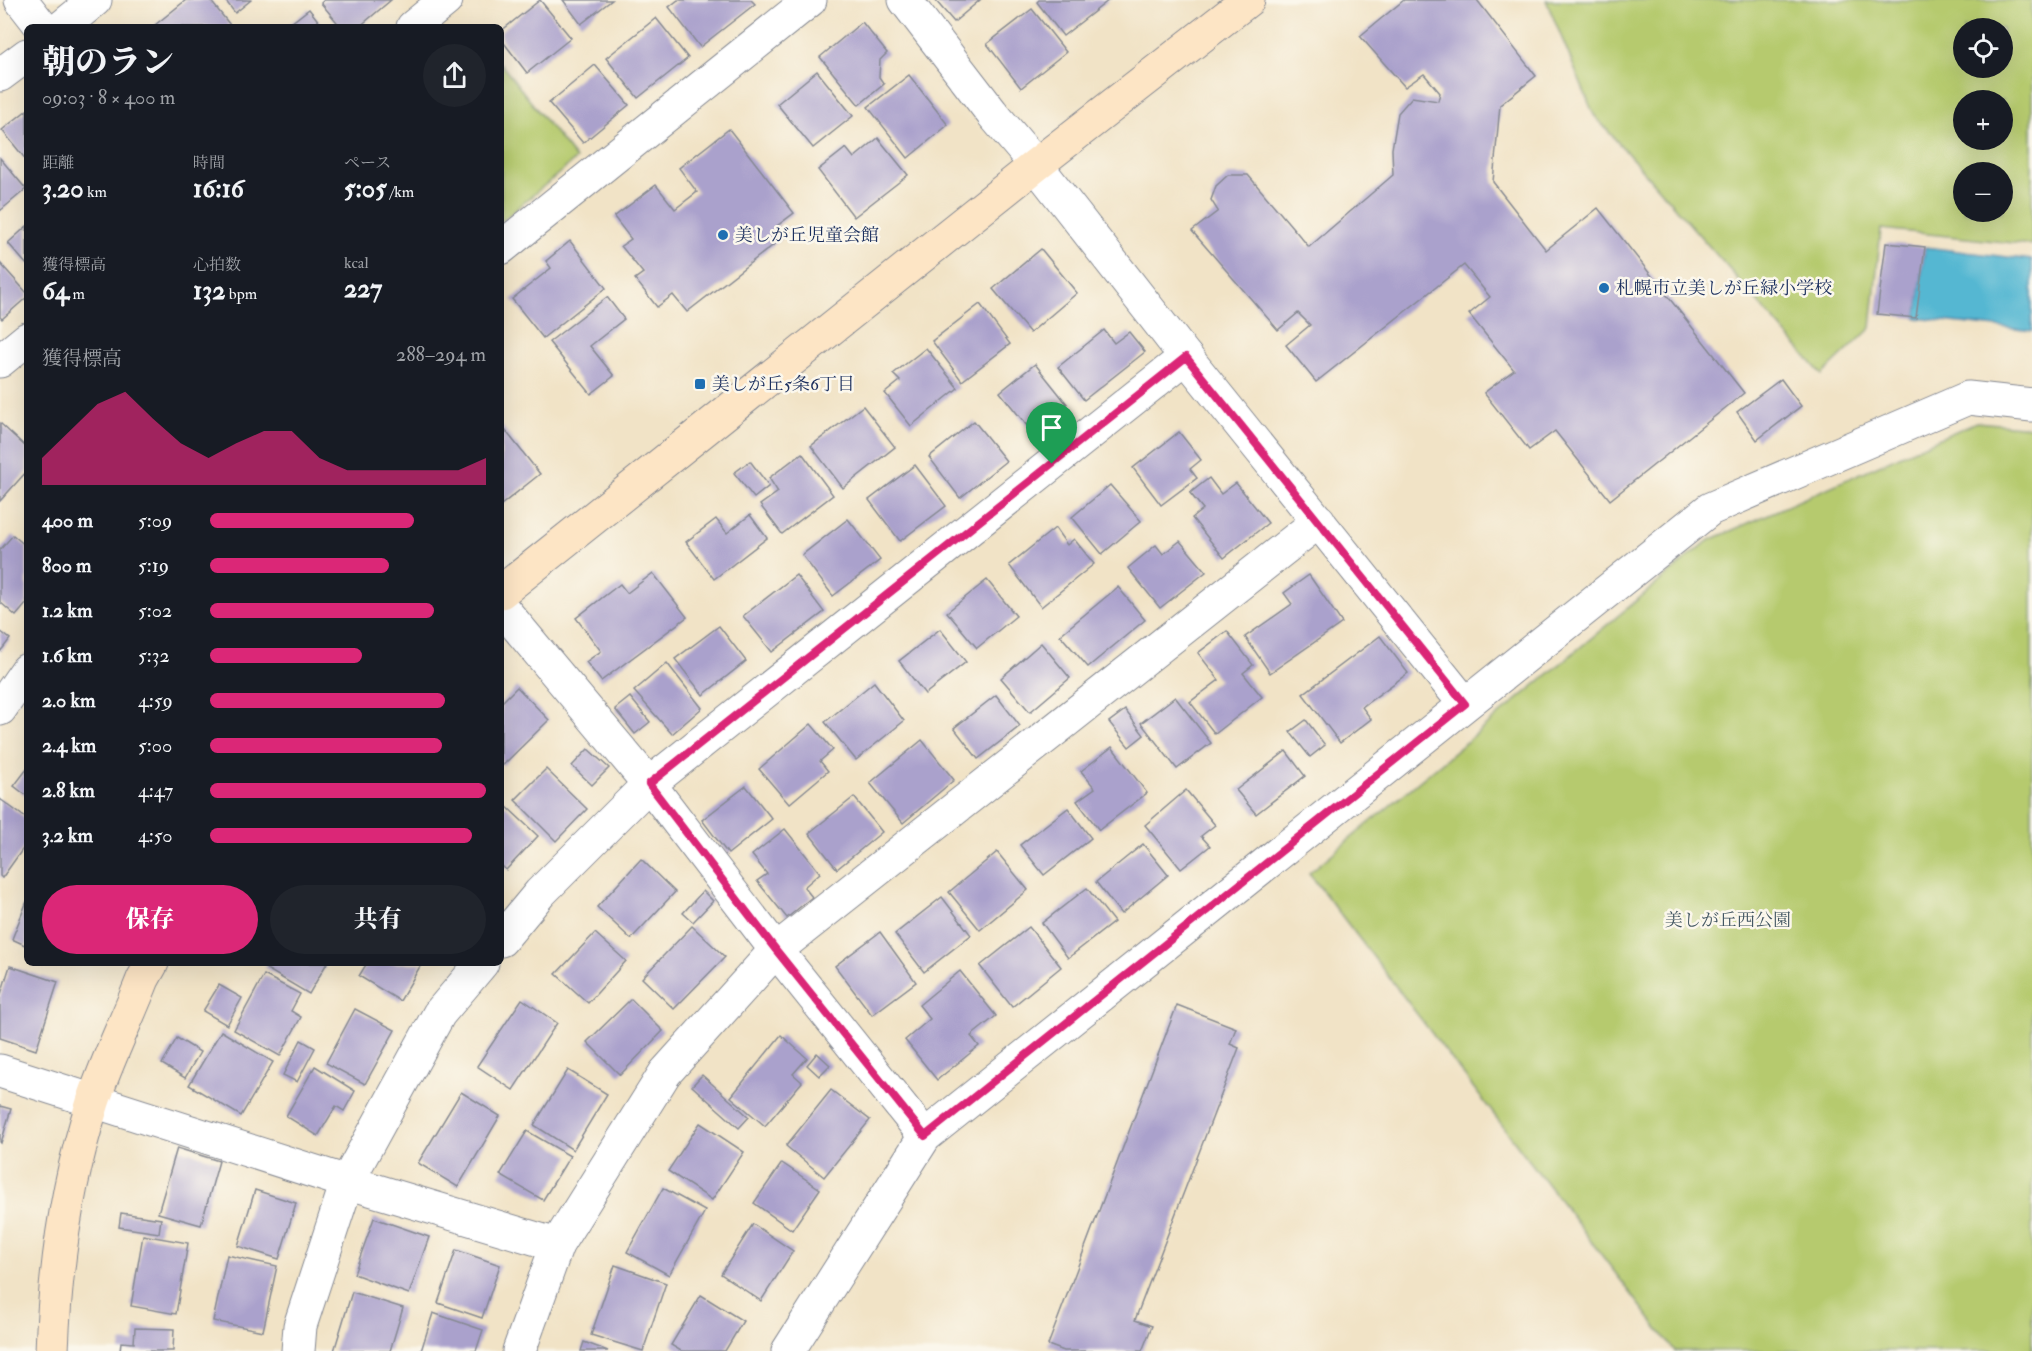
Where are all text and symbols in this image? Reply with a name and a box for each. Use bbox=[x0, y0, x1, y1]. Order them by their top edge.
map controls bbox=[1953, 18, 2013, 222]
button: locate bbox=[1953, 18, 2013, 78]
text: 朝のラン bbox=[42, 42, 174, 83]
button: share bbox=[423, 44, 486, 107]
text: 09:03 · 8 × 400 m bbox=[42, 85, 175, 110]
button: + bbox=[1953, 90, 2013, 150]
text: 距離 bbox=[42, 153, 74, 173]
text: 時間 bbox=[193, 153, 225, 173]
text: ペース bbox=[344, 153, 391, 173]
button: − bbox=[1953, 162, 2013, 222]
text: 3.20 bbox=[42, 173, 84, 205]
text: 16:16 bbox=[193, 173, 244, 205]
text: 5:05 bbox=[344, 173, 387, 205]
text: km bbox=[84, 182, 107, 202]
text: /km bbox=[387, 182, 414, 202]
place label: 美しが丘児童会館 bbox=[735, 224, 879, 247]
marker: 美しが丘児童会館 bbox=[716, 228, 730, 242]
text: kcal bbox=[344, 253, 369, 273]
text: 獲得標高 bbox=[42, 255, 106, 275]
text: 心拍数 bbox=[193, 255, 241, 275]
text: 227 bbox=[344, 273, 382, 305]
text: 64 bbox=[42, 275, 69, 307]
text: 132 bbox=[193, 275, 225, 307]
place label: 札幌市立美しが丘緑小学校 bbox=[1616, 277, 1832, 300]
marker: 札幌市立美しが丘緑小学校 bbox=[1597, 281, 1611, 295]
text: m bbox=[69, 284, 85, 304]
text: bpm bbox=[225, 284, 257, 304]
text: 288–294 m bbox=[396, 342, 486, 367]
text: 獲得標高 bbox=[42, 346, 122, 371]
place label: 美しが丘5条6丁目 bbox=[712, 373, 855, 396]
marker: 美しが丘5条6丁目 bbox=[693, 377, 707, 391]
pin bbox=[1026, 402, 1077, 464]
icon: arrive bbox=[1035, 411, 1068, 444]
text: 400 m bbox=[42, 508, 93, 533]
text: 5:09 bbox=[138, 508, 172, 533]
text: 800 m bbox=[42, 553, 92, 578]
text: 5:19 bbox=[138, 553, 169, 578]
text: 1.2 km bbox=[42, 598, 92, 623]
text: 5:02 bbox=[138, 598, 172, 623]
text: 1.6 km bbox=[42, 643, 92, 668]
text: 5:32 bbox=[138, 643, 170, 668]
text: 2.0 km bbox=[42, 688, 96, 713]
text: 4:59 bbox=[138, 688, 173, 713]
text: 2.4 km bbox=[42, 733, 96, 758]
text: 5:00 bbox=[138, 733, 172, 758]
text: 2.8 km bbox=[42, 778, 95, 803]
text: 4:47 bbox=[138, 778, 173, 803]
text: 3.2 km bbox=[42, 823, 93, 848]
text: 4:50 bbox=[138, 823, 173, 848]
button: 保存 bbox=[42, 885, 258, 954]
button: 共有 bbox=[270, 885, 486, 954]
park label: 美しが丘西公園 bbox=[1665, 909, 1791, 932]

